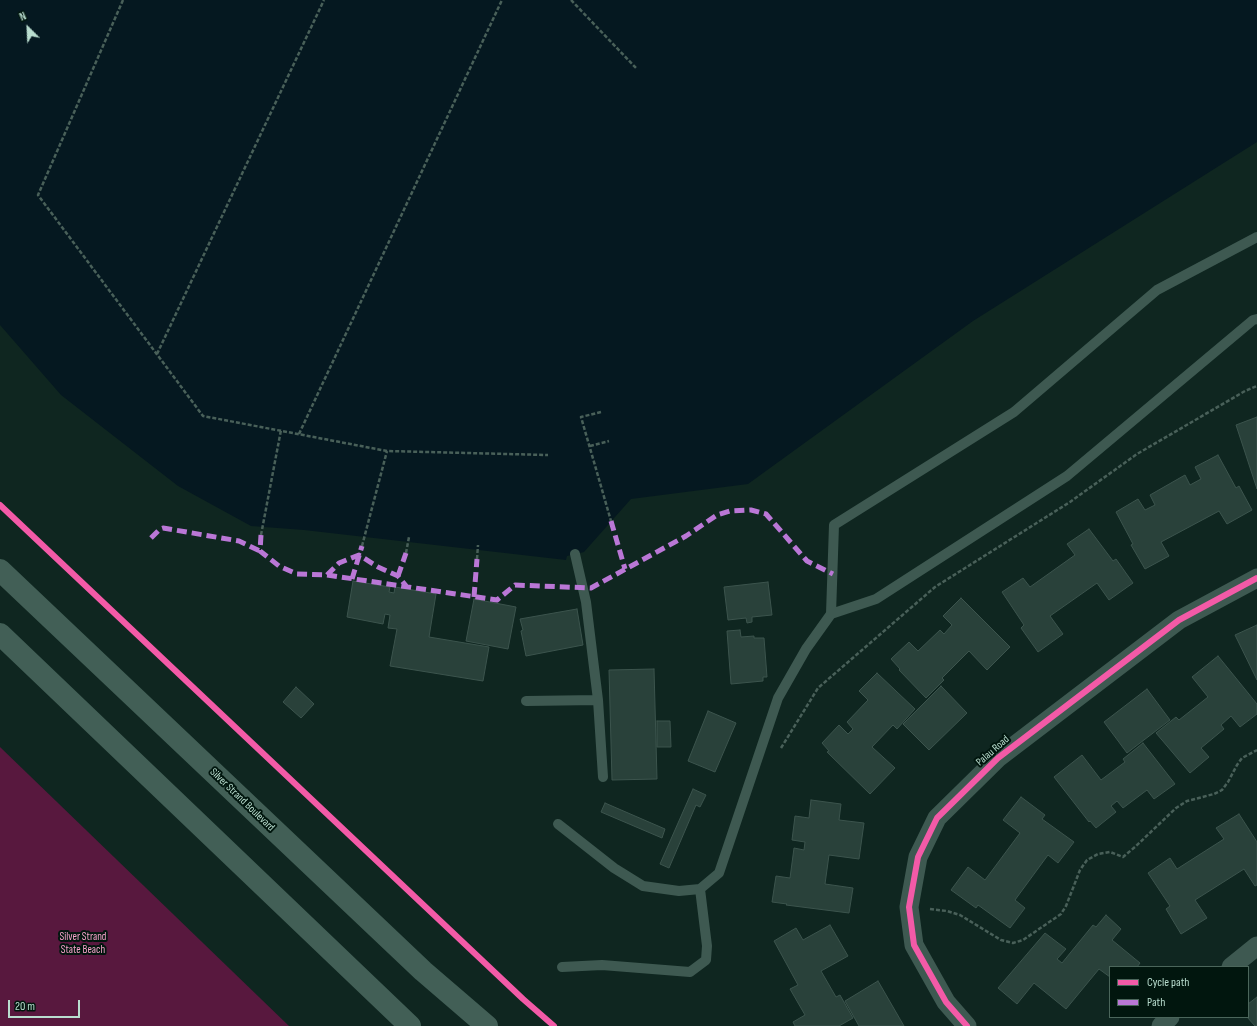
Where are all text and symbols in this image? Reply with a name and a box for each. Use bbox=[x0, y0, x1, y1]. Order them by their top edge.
north arrow bbox=[8, 8, 48, 48]
text: N bbox=[18, 9, 28, 24]
street label: Palau Road bbox=[974, 733, 1012, 769]
street label: Silver Strand Boulevard bbox=[207, 766, 277, 834]
park label: Silver Strand State Beach bbox=[60, 930, 106, 956]
legend bbox=[1109, 966, 1249, 1018]
text: Cycle path bbox=[1147, 975, 1189, 990]
scale bar bbox=[10, 992, 82, 1018]
text: Path bbox=[1147, 995, 1165, 1010]
text: 20 m bbox=[15, 999, 35, 1014]

